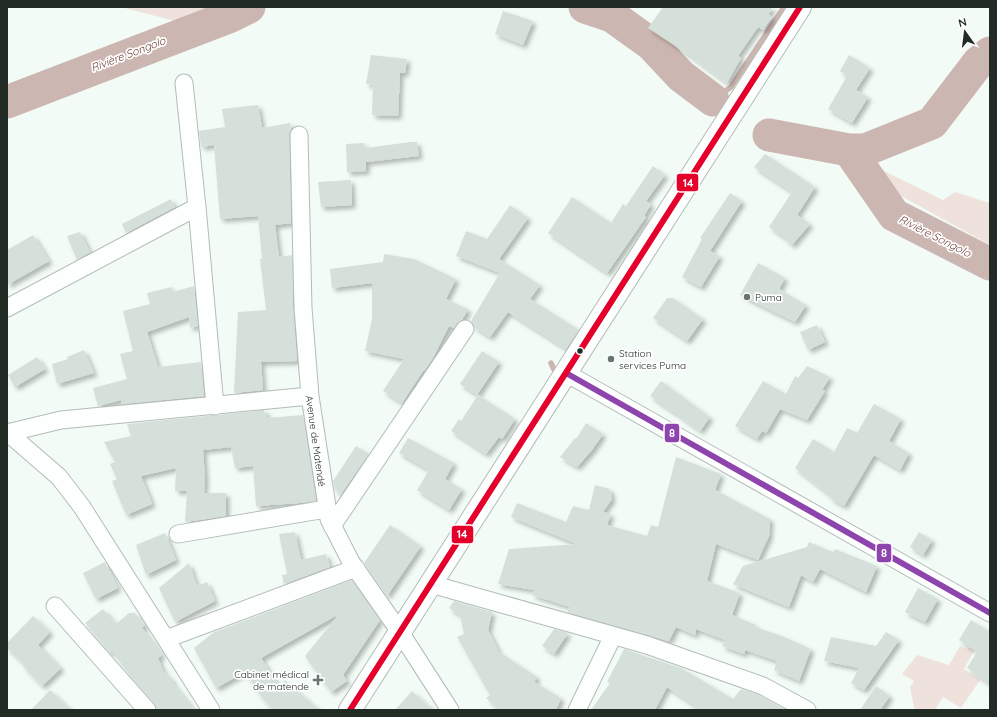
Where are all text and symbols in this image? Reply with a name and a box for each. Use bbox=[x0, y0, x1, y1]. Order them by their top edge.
north arrow bbox=[945, 12, 985, 52]
text: N bbox=[957, 15, 968, 30]
water label: Rivière Songolo bbox=[89, 33, 169, 75]
line badge: 14 bbox=[676, 173, 699, 192]
text: 14 bbox=[683, 176, 694, 190]
water label: Rivière Songolo bbox=[897, 212, 975, 261]
place label: Puma bbox=[755, 291, 782, 304]
marker: Puma bbox=[742, 292, 752, 302]
unlabelled marker bbox=[575, 346, 585, 356]
place label: Station services Puma bbox=[619, 347, 686, 372]
marker: Station services Puma bbox=[606, 354, 616, 364]
street label: Avenue de Matendé bbox=[303, 395, 328, 488]
line badge: 8 bbox=[664, 423, 680, 443]
text: 8 bbox=[669, 426, 675, 440]
line badge: 14 bbox=[451, 525, 474, 544]
text: 14 bbox=[457, 527, 468, 541]
line badge: 8 bbox=[876, 543, 892, 563]
text: 8 bbox=[881, 546, 887, 560]
place label: Cabinet médical de matende bbox=[234, 668, 309, 693]
marker: Cabinet médical de matende bbox=[312, 674, 324, 686]

